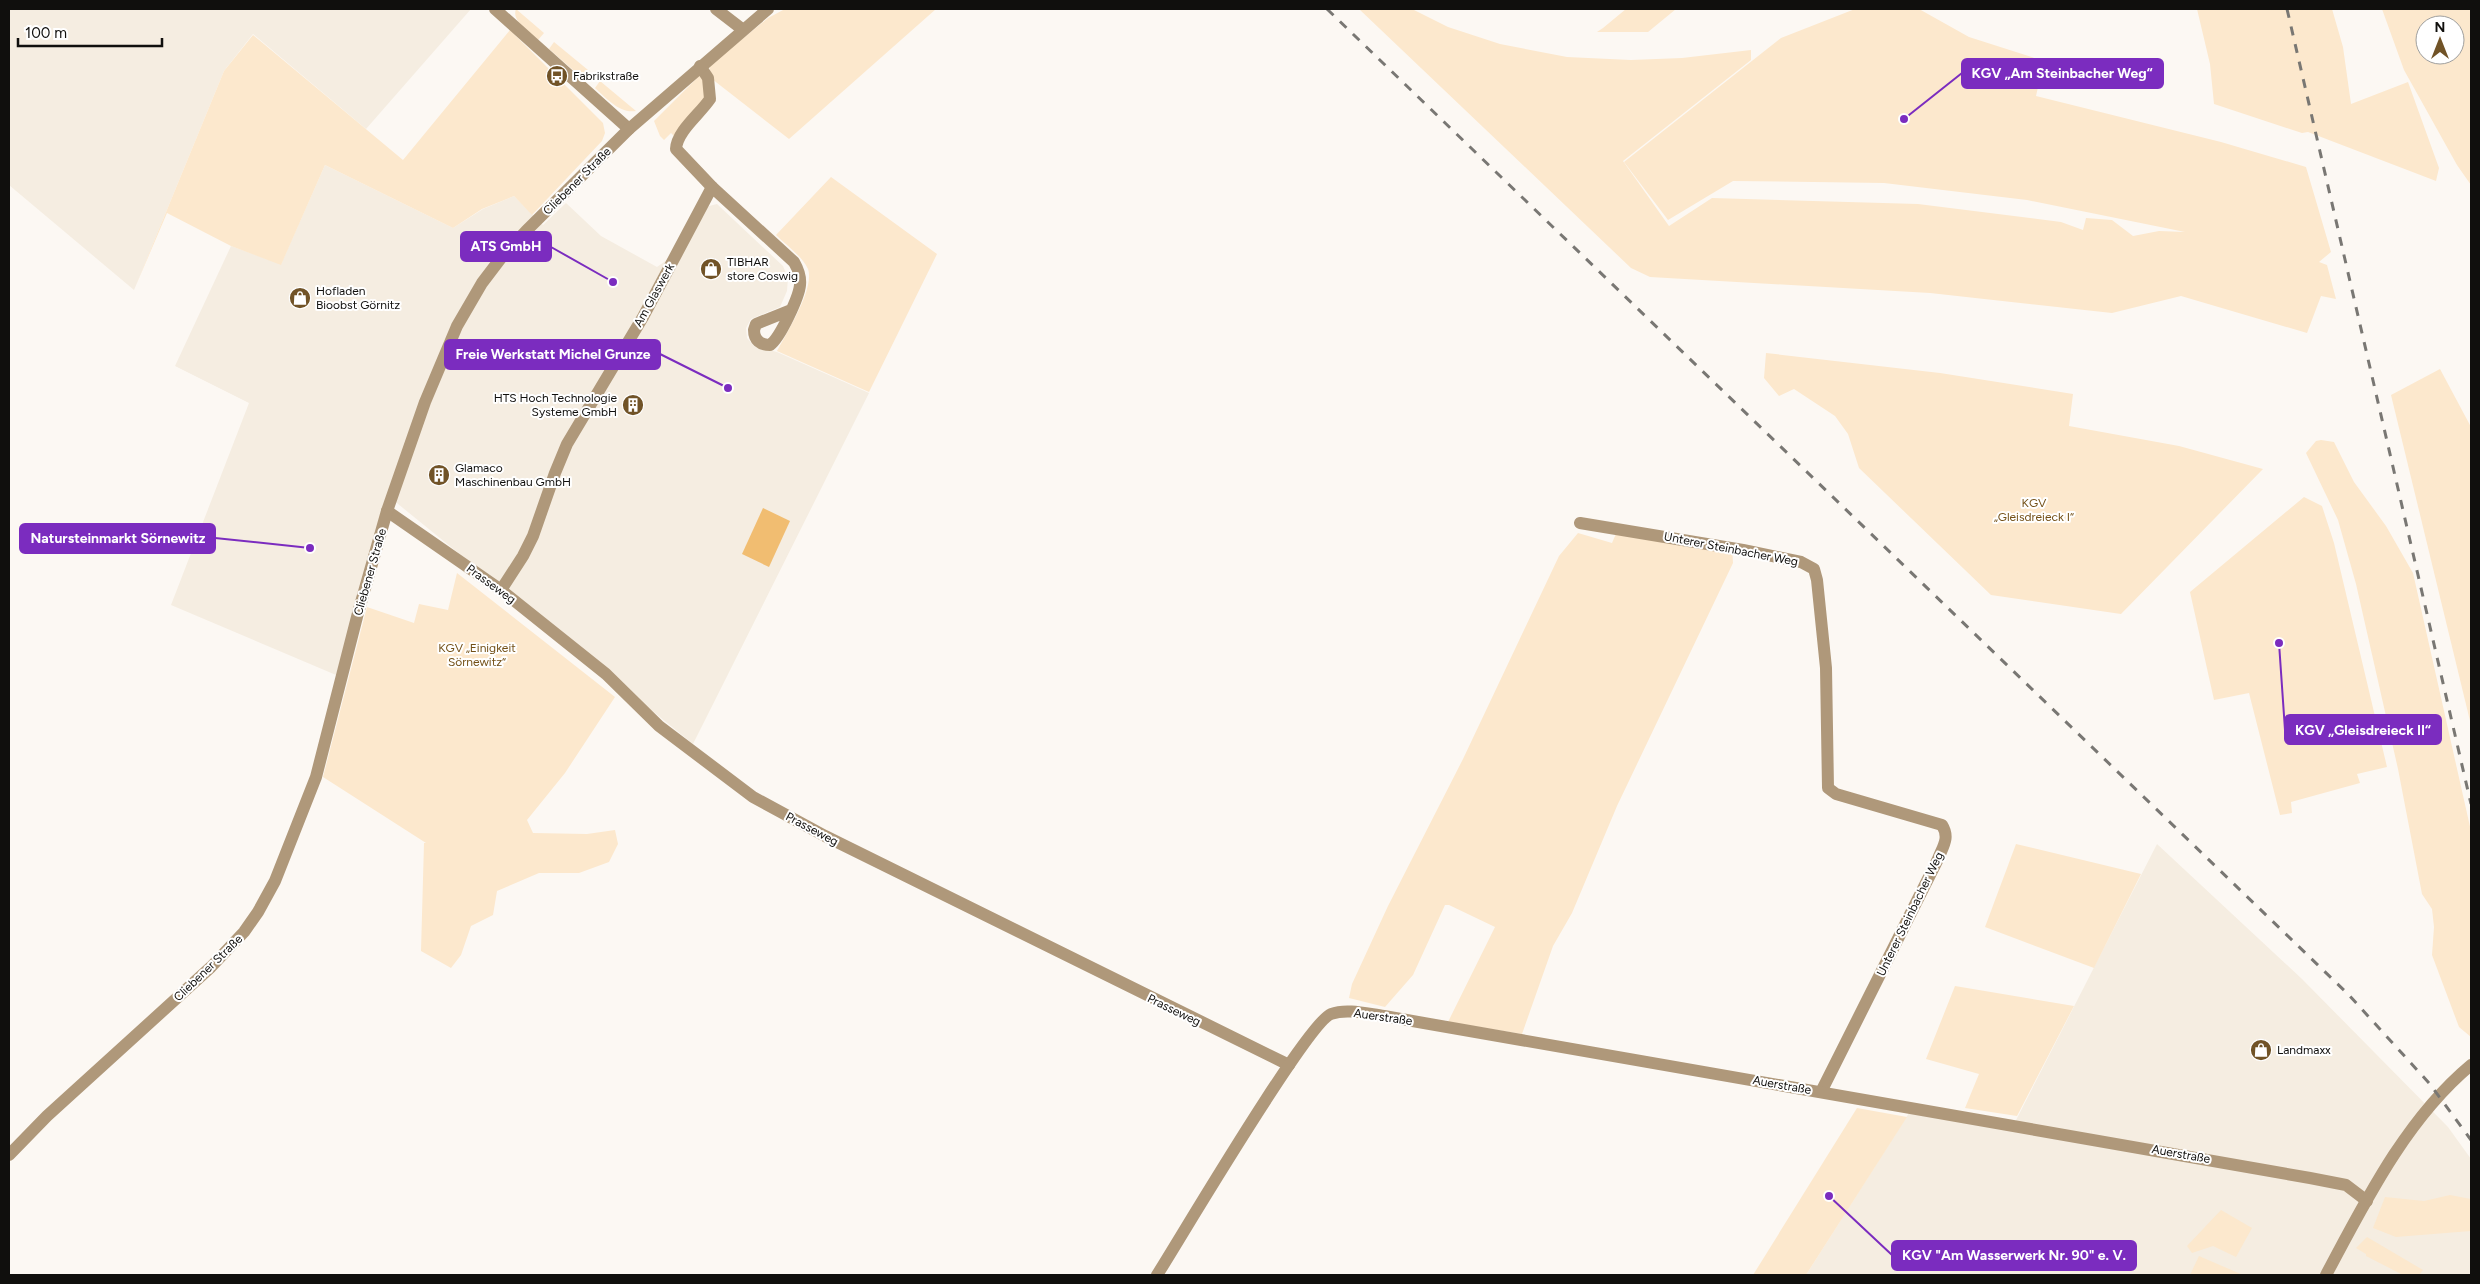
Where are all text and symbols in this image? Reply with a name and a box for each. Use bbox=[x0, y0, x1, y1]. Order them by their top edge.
scale bar bbox=[18, 15, 161, 47]
north arrow bbox=[2415, 15, 2465, 65]
text: N bbox=[2435, 19, 2445, 36]
text: 100 m bbox=[25, 24, 67, 42]
callout: KGV „Am Steinbacher Weg“ bbox=[1962, 59, 2163, 88]
bus stop icon: Fabrikstraße bbox=[545, 64, 569, 88]
text: KGV „Am Steinbacher Weg“ bbox=[1972, 65, 2153, 82]
place label: Fabrikstraße bbox=[573, 69, 639, 83]
street label: Cliebener Straße bbox=[540, 144, 614, 218]
callout: ATS GmbH bbox=[461, 232, 551, 261]
text: ATS GmbH bbox=[471, 238, 541, 255]
place label: TIBHAR store Coswig bbox=[727, 255, 798, 283]
shop icon: TIBHAR store Coswig bbox=[699, 257, 723, 281]
street label: Am Glaswerk bbox=[631, 261, 677, 329]
place label: Hofladen Bioobst Görnitz bbox=[316, 284, 400, 312]
shop icon: Hofladen Bioobst Görnitz bbox=[288, 286, 312, 310]
callout: Freie Werkstatt Michel Grunze bbox=[445, 340, 660, 369]
text: Freie Werkstatt Michel Grunze bbox=[455, 346, 651, 363]
place label: HTS Hoch Technologie Systeme GmbH bbox=[494, 391, 617, 419]
building icon: HTS Hoch Technologie Systeme GmbH bbox=[621, 393, 645, 417]
place label: Glamaco Maschinenbau GmbH bbox=[455, 461, 571, 489]
building icon: Glamaco Maschinenbau GmbH bbox=[427, 463, 451, 487]
park label: KGV „Gleisdreieck I“ bbox=[1994, 496, 2074, 524]
callout: Natursteinmarkt Sörnewitz bbox=[20, 524, 215, 553]
street label: Cliebener Straße bbox=[351, 526, 389, 617]
street label: Unterer Steinbacher Weg bbox=[1663, 529, 1799, 569]
text: Natursteinmarkt Sörnewitz bbox=[30, 530, 206, 547]
street label: Prasseweg bbox=[464, 561, 518, 607]
park label: KGV „Einigkeit Sörnewitz“ bbox=[438, 641, 516, 669]
callout: KGV „Gleisdreieck II“ bbox=[2285, 715, 2441, 744]
text: KGV „Gleisdreieck II“ bbox=[2295, 722, 2431, 739]
street label: Prasseweg bbox=[783, 809, 841, 849]
street label: Unterer Steinbacher Weg bbox=[1874, 850, 1946, 978]
street label: Cliebener Straße bbox=[171, 931, 246, 1004]
street label: Prasseweg bbox=[1145, 991, 1203, 1029]
street label: Auerstraße bbox=[1353, 1006, 1414, 1028]
shop icon: Landmaxx bbox=[2249, 1038, 2273, 1062]
place label: Landmaxx bbox=[2277, 1043, 2331, 1057]
street label: Auerstraße bbox=[1752, 1073, 1813, 1097]
street label: Auerstraße bbox=[2151, 1142, 2212, 1166]
callout: KGV "Am Wasserwerk Nr. 90" e. V. bbox=[1892, 1241, 2136, 1270]
text: KGV "Am Wasserwerk Nr. 90" e. V. bbox=[1902, 1247, 2126, 1264]

